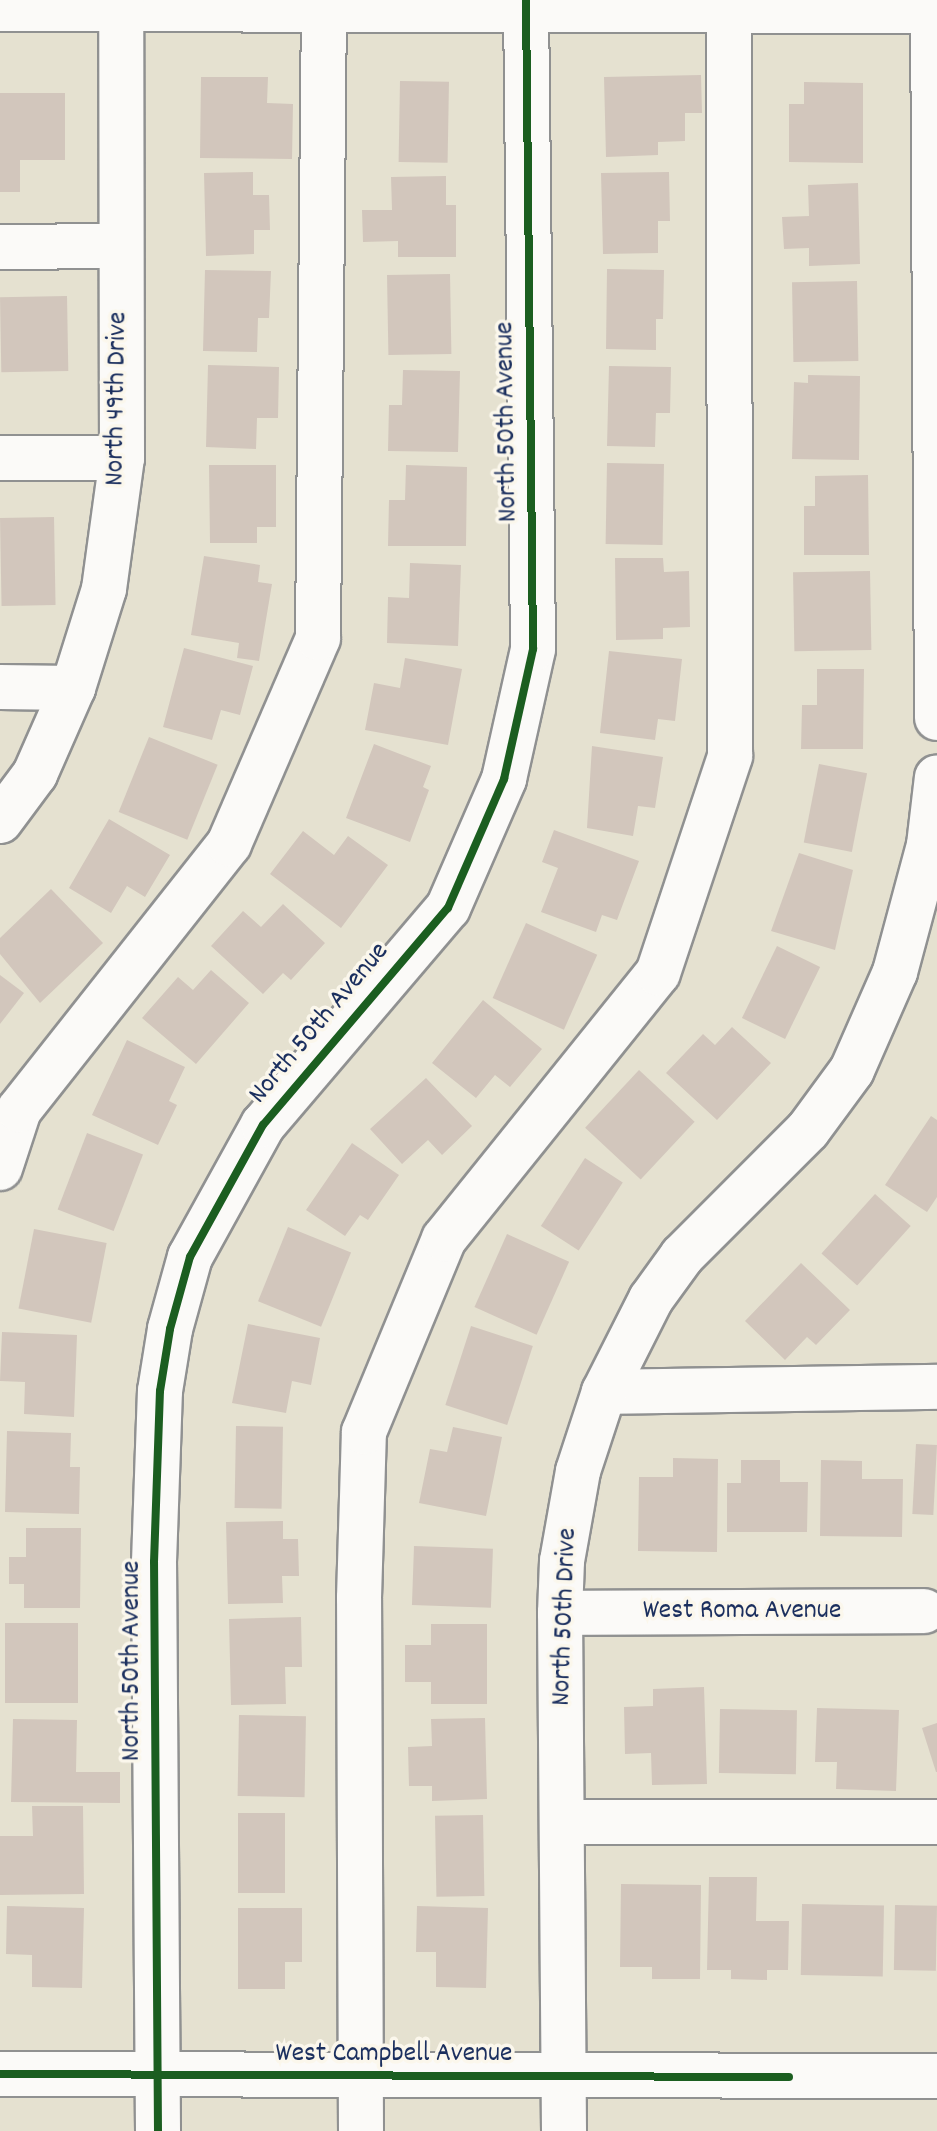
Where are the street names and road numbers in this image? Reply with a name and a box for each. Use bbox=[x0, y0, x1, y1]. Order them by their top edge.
street label: North 49th Drive bbox=[100, 312, 136, 486]
street label: North 50th Avenue bbox=[489, 321, 527, 523]
street label: North 50th Avenue bbox=[243, 936, 397, 1112]
street label: North 50th Drive bbox=[546, 1527, 586, 1707]
street label: North 50th Avenue bbox=[116, 1561, 150, 1761]
street label: West Roma Avenue bbox=[643, 1595, 841, 1629]
street label: West Campbell Avenue bbox=[276, 2038, 512, 2072]

